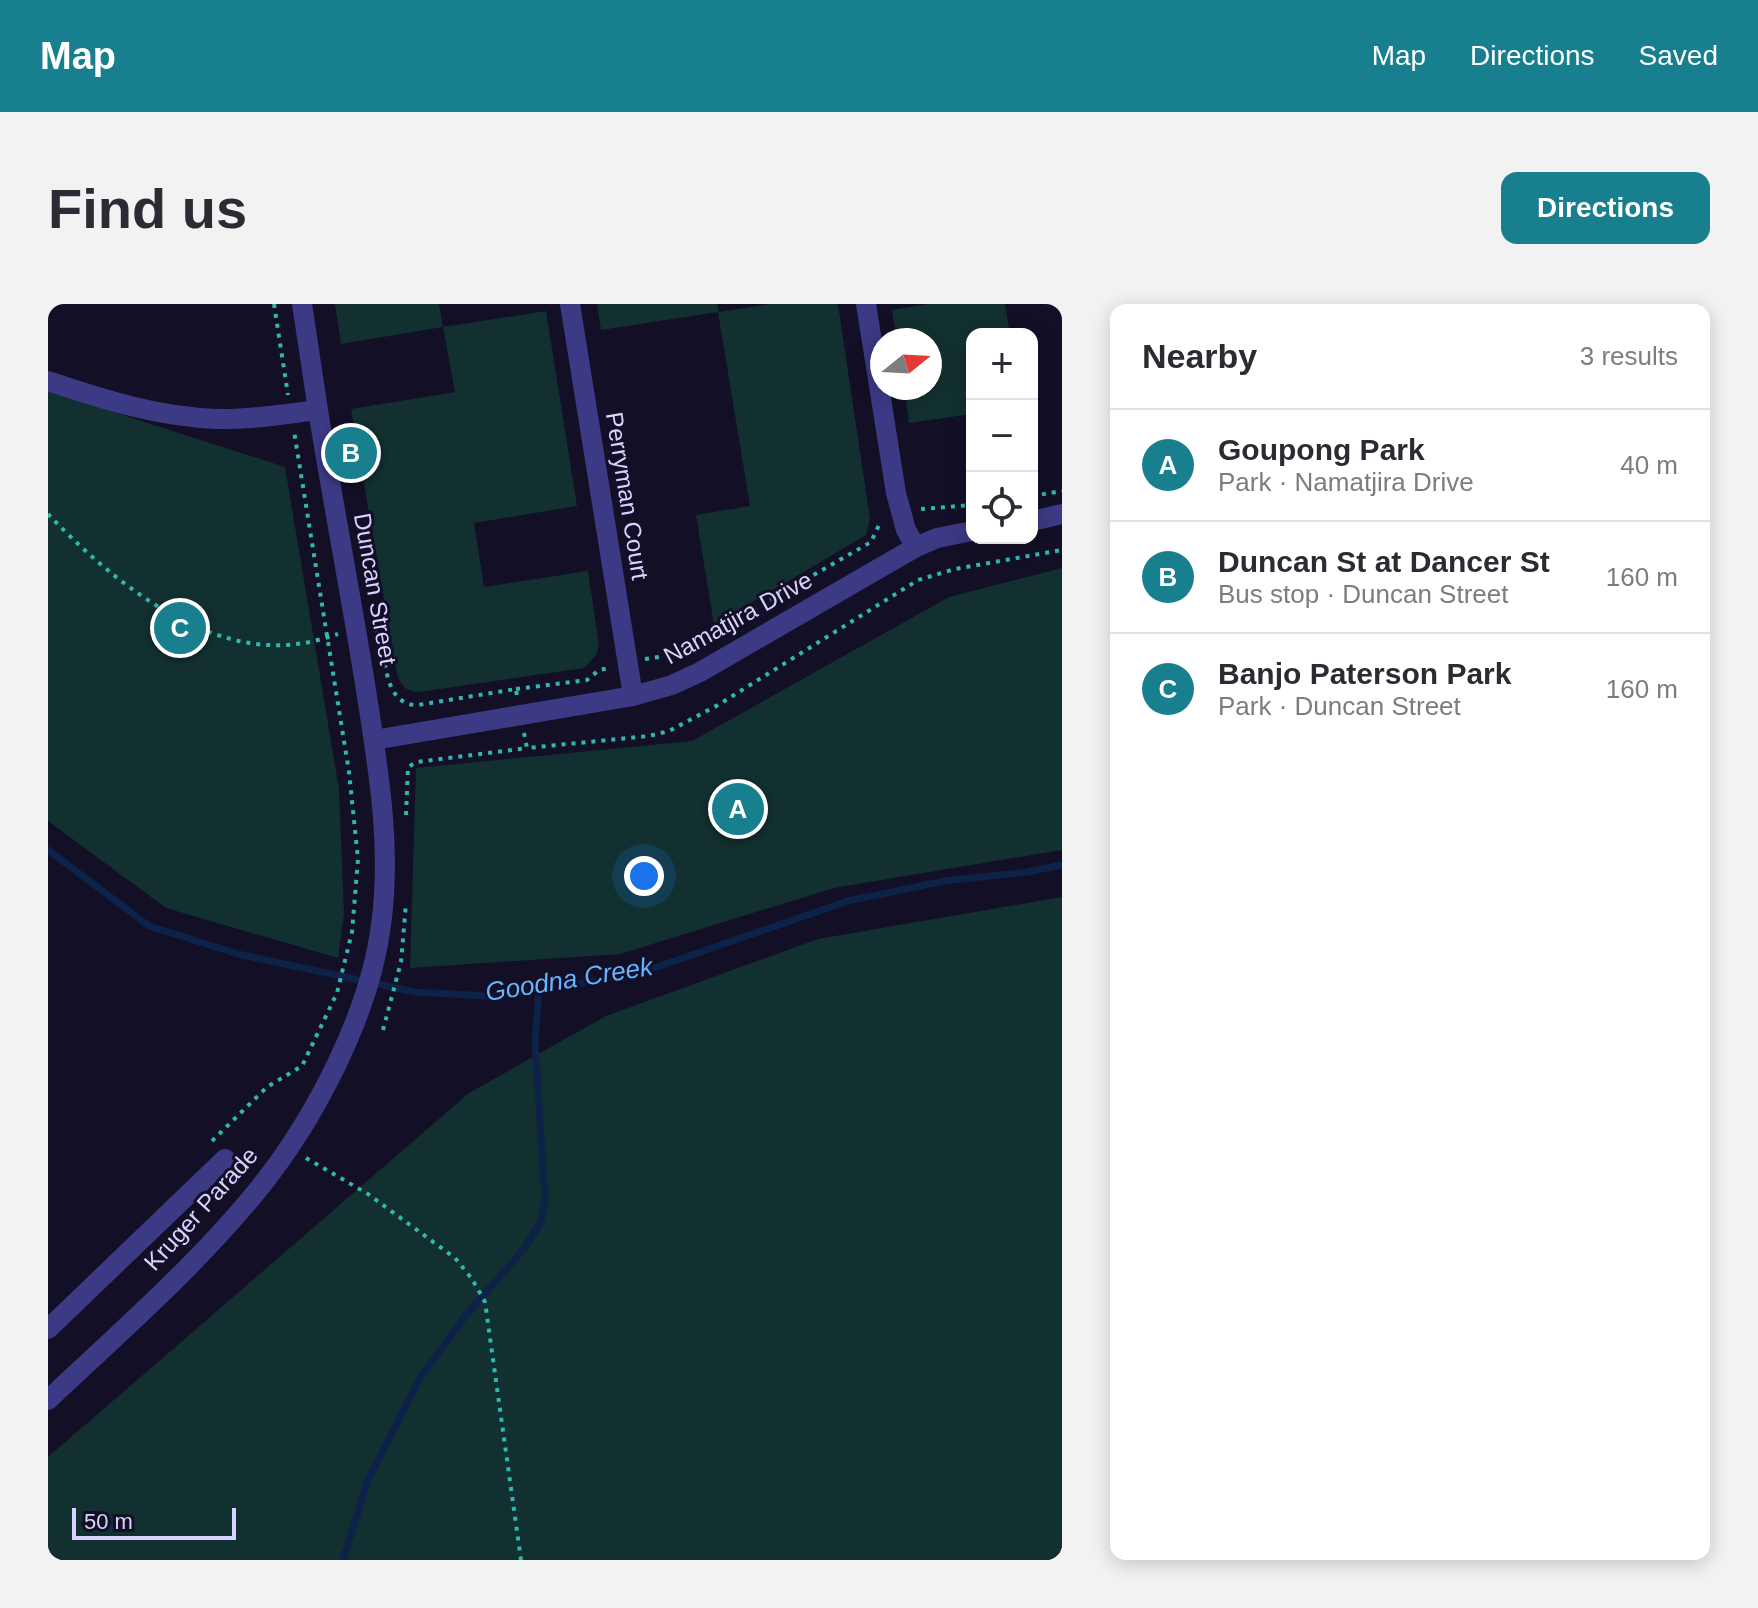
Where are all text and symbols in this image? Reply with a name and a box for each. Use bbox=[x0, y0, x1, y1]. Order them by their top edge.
text: Map bbox=[40, 35, 116, 77]
text: Map bbox=[1372, 40, 1426, 71]
text: Directions bbox=[1470, 40, 1595, 71]
text: Saved bbox=[1639, 40, 1718, 71]
button: Directions bbox=[1501, 172, 1710, 244]
text: Find us bbox=[48, 177, 247, 240]
north arrow bbox=[870, 328, 942, 400]
map controls bbox=[966, 328, 1038, 544]
button: + bbox=[966, 328, 1038, 400]
text: Nearby bbox=[1142, 337, 1257, 375]
text: 3 results bbox=[1580, 341, 1678, 371]
button: − bbox=[966, 400, 1038, 472]
street label: Perryman Court bbox=[601, 410, 654, 582]
pin: B bbox=[325, 423, 377, 483]
text: Goupong Park bbox=[1218, 433, 1425, 466]
text: A bbox=[1159, 450, 1177, 480]
text: 40 m bbox=[1620, 450, 1678, 480]
text: Park · Namatjira Drive bbox=[1218, 467, 1474, 497]
button: locate bbox=[966, 472, 1038, 544]
street label: Duncan Street bbox=[349, 511, 402, 667]
text: Duncan St at Dancer St bbox=[1218, 545, 1550, 578]
text: B bbox=[1159, 562, 1177, 592]
text: 160 m bbox=[1606, 562, 1678, 592]
street label: Namatjira Drive bbox=[659, 566, 817, 669]
text: Bus stop · Duncan Street bbox=[1218, 579, 1508, 609]
pin: C bbox=[154, 598, 206, 658]
text: Banjo Paterson Park bbox=[1218, 657, 1511, 690]
text: C bbox=[1159, 674, 1177, 704]
text: 160 m bbox=[1606, 674, 1678, 704]
text: Park · Duncan Street bbox=[1218, 691, 1461, 721]
pin: A bbox=[712, 779, 764, 839]
your location bbox=[624, 856, 664, 896]
water label: Goodna Creek bbox=[483, 951, 657, 1007]
street label: Kruger Parade bbox=[138, 1142, 263, 1276]
scale bar bbox=[72, 1504, 236, 1540]
text: 50 m bbox=[84, 1509, 133, 1534]

